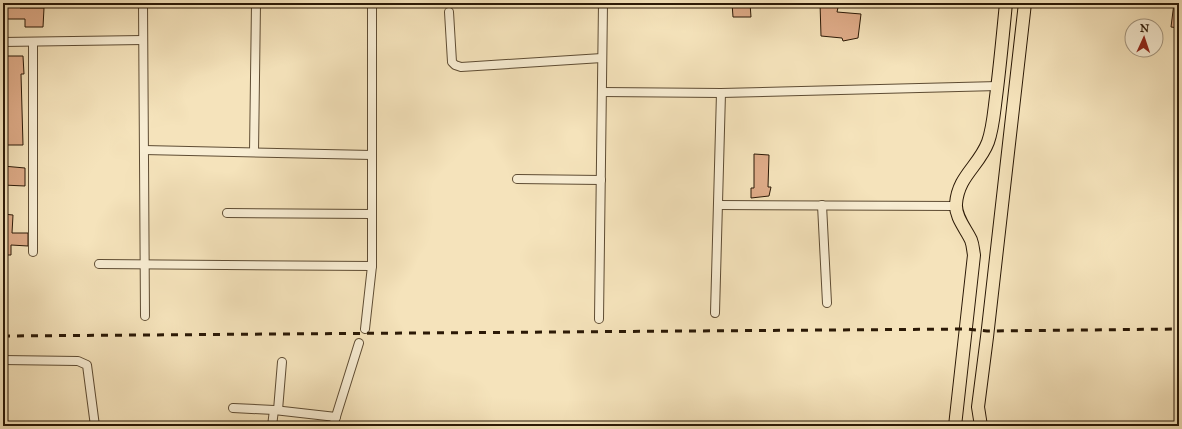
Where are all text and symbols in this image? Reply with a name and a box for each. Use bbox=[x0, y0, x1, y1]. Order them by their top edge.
north arrow bbox=[1124, 18, 1164, 58]
text: N bbox=[1139, 22, 1150, 35]

